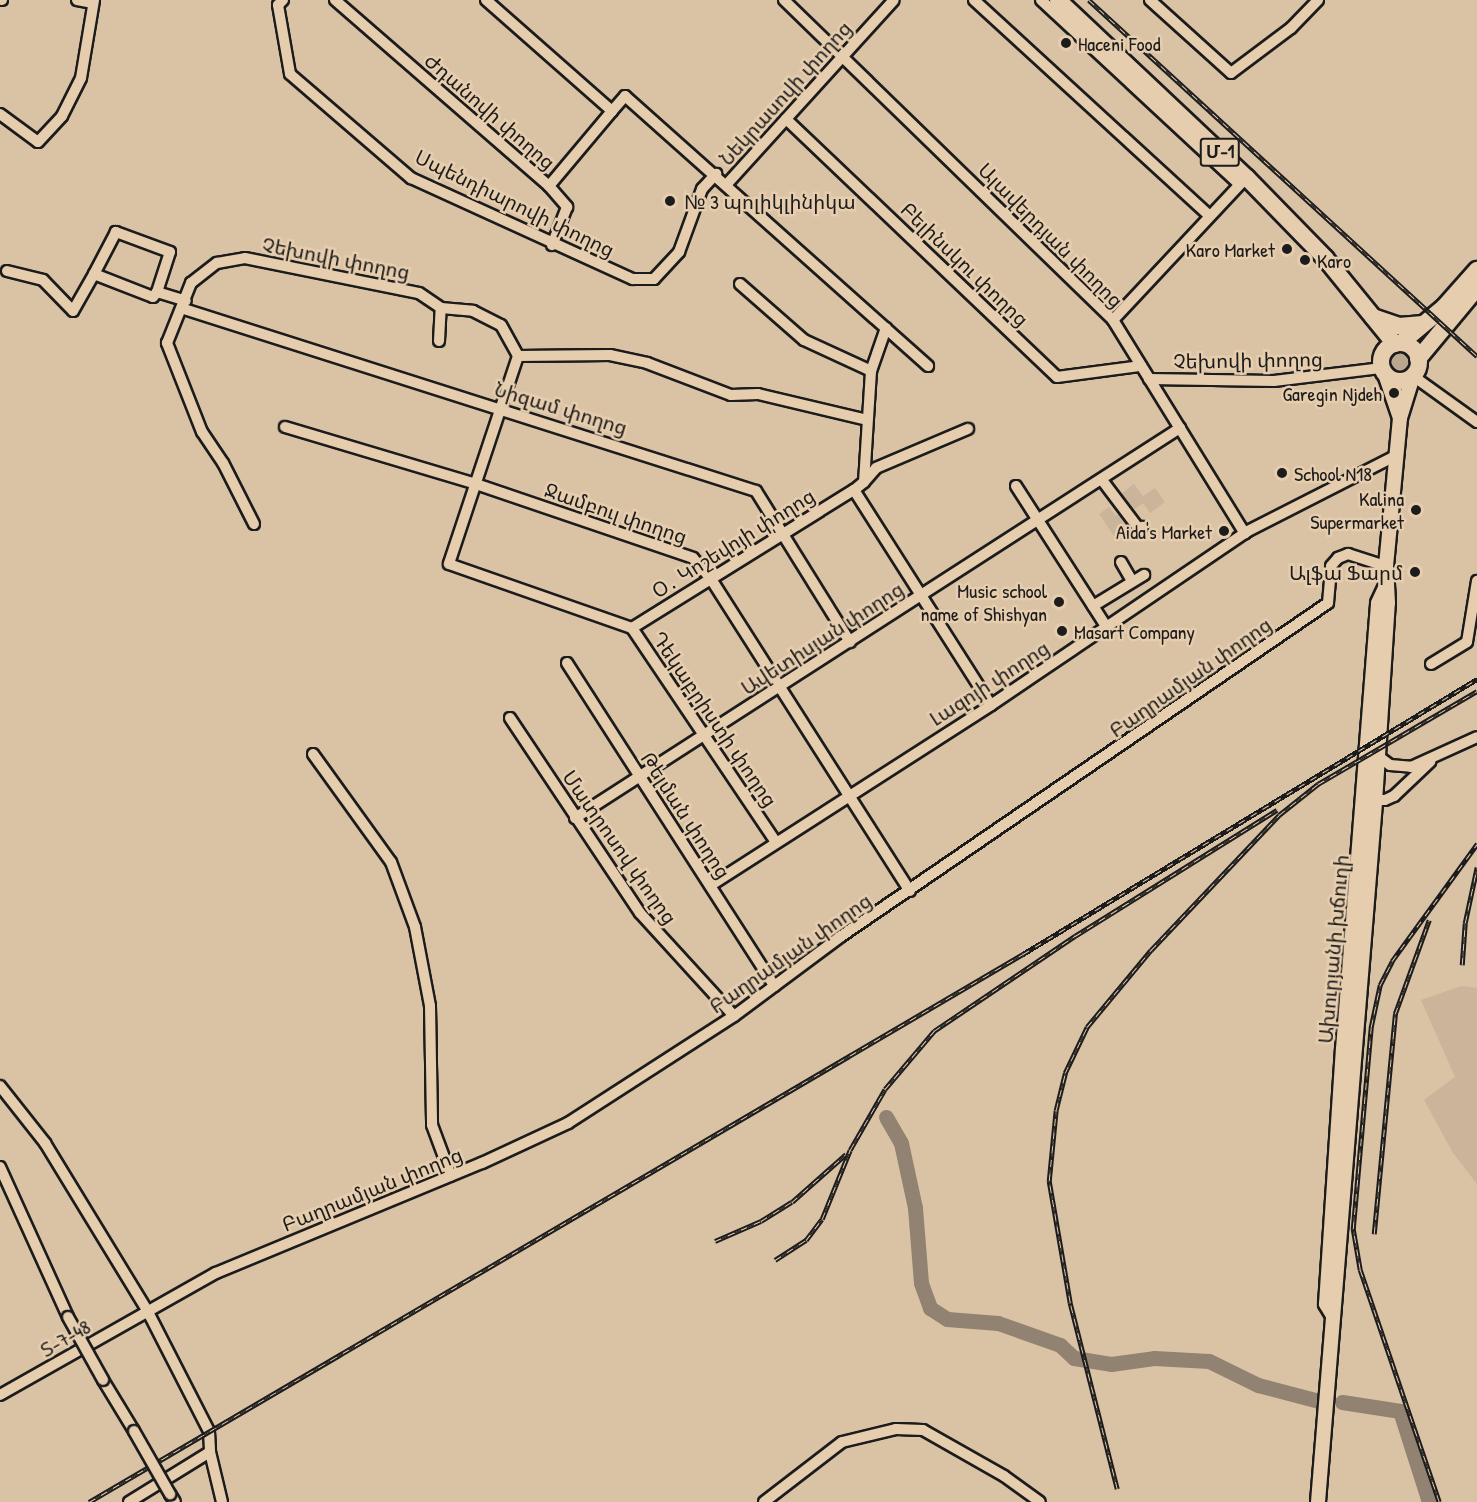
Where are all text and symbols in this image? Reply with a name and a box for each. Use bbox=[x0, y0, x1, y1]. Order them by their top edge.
street label: Նեկրասովի փողոց bbox=[714, 16, 856, 170]
place label: Haceni Food bbox=[1078, 31, 1160, 55]
marker: Haceni Food bbox=[1059, 36, 1073, 50]
street label: Ժդանովի փողոց bbox=[420, 48, 560, 174]
road number: Մ-1 bbox=[1199, 137, 1241, 167]
street label: Սպենդիարովի փողոց bbox=[411, 144, 619, 262]
street label: Ալավերդյան փողոց bbox=[973, 157, 1129, 313]
place label: № 3 պոլիկլինիկա bbox=[684, 189, 856, 213]
marker: № 3 պոլիկլինիկա bbox=[661, 192, 679, 210]
street label: Բելինսկու փողոց bbox=[896, 197, 1034, 331]
street label: Չեխովի փողոց bbox=[260, 232, 412, 284]
place label: Karo Market bbox=[1186, 237, 1275, 261]
marker: Karo Market bbox=[1280, 242, 1294, 256]
place label: Karo bbox=[1317, 248, 1351, 272]
marker: Karo bbox=[1298, 253, 1312, 267]
street label: Չեխովի փողոց bbox=[1173, 347, 1323, 373]
street label: Նիզամ փողոց bbox=[492, 376, 630, 440]
place label: Garegin Njdeh bbox=[1282, 381, 1382, 405]
marker: Garegin Njdeh bbox=[1387, 386, 1401, 400]
place label: School N18 bbox=[1294, 461, 1372, 485]
marker: School N18 bbox=[1275, 466, 1289, 480]
street label: Ջամբուլ փողոց bbox=[542, 477, 690, 549]
street label: Օ․ Կոշեվոյի փողոց bbox=[647, 483, 819, 603]
place label: Kalina Supermarket bbox=[1310, 486, 1404, 533]
marker: Kalina Supermarket bbox=[1409, 503, 1423, 517]
place label: Aida's Market bbox=[1116, 519, 1212, 543]
marker: Aida's Market bbox=[1217, 524, 1231, 538]
place label: Ալֆա Ֆարմ bbox=[1289, 560, 1403, 584]
marker: Ալֆա Ֆարմ bbox=[1408, 565, 1422, 579]
street label: Ավետիսյան փողոց bbox=[736, 576, 908, 700]
place label: Music school name of Shishyan bbox=[921, 578, 1047, 625]
marker: Music school name of Shishyan bbox=[1052, 595, 1066, 609]
street label: Բաղրամյան փողոց bbox=[1104, 612, 1276, 742]
place label: Masart Company bbox=[1074, 619, 1195, 643]
marker: Masart Company bbox=[1055, 624, 1069, 638]
street label: Դեկաբրիստի փողոց bbox=[647, 627, 783, 811]
street label: Լազոյի փողոց bbox=[925, 635, 1053, 731]
street label: Թելման փողոց bbox=[636, 747, 736, 883]
street label: Մատրոսով փողոց bbox=[558, 765, 682, 929]
street label: Ախուրյանի խճուղի bbox=[1313, 853, 1353, 1045]
street label: Բաղրամյան փողոց bbox=[704, 888, 876, 1018]
street label: Բաղրամյան փողոց bbox=[278, 1142, 466, 1236]
street label: Տ-7-48 bbox=[36, 1314, 94, 1362]

